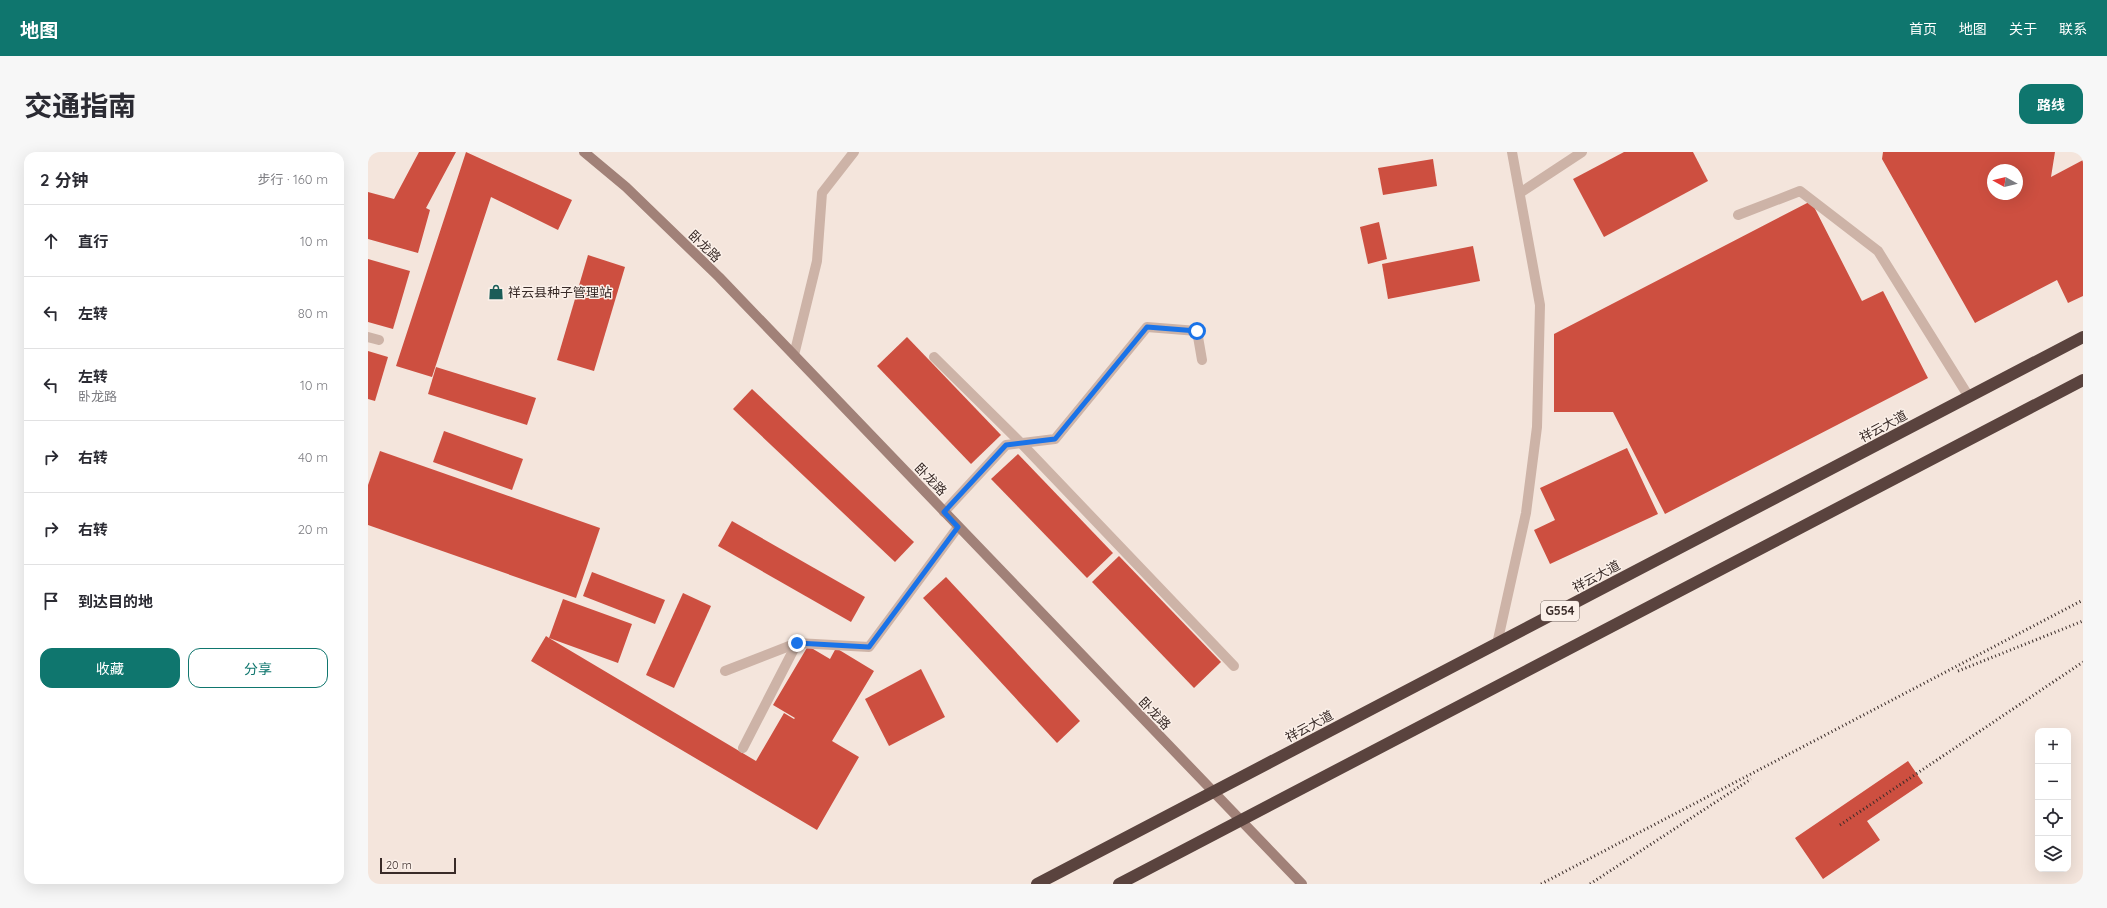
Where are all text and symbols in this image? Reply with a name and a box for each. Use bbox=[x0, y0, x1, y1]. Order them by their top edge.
text: 地图 bbox=[20, 18, 58, 42]
text: 首页 bbox=[1909, 20, 1937, 38]
text: 地图 bbox=[1959, 20, 1987, 38]
text: 关于 bbox=[2009, 20, 2037, 38]
text: 联系 bbox=[2059, 20, 2087, 38]
button: 路线 bbox=[2019, 84, 2083, 124]
text: 交通指南 bbox=[24, 88, 136, 123]
north arrow bbox=[1987, 164, 2023, 200]
text: 2 分钟 bbox=[40, 169, 88, 190]
text: 步行 · 160 m bbox=[257, 171, 328, 187]
street label: 卧龙路 bbox=[685, 227, 725, 265]
icon: ahead bbox=[40, 230, 62, 252]
text: 直行 bbox=[78, 232, 108, 251]
text: 10 m bbox=[300, 233, 328, 249]
shop icon: 祥云县种子管理站 bbox=[487, 283, 505, 301]
place label: 祥云县种子管理站 bbox=[508, 284, 612, 300]
icon: left bbox=[40, 302, 62, 324]
text: 左转 bbox=[78, 304, 108, 323]
text: 80 m bbox=[298, 305, 328, 321]
route start bbox=[1188, 322, 1206, 340]
text: 左转 bbox=[78, 367, 108, 386]
icon: left bbox=[40, 374, 62, 396]
text: 10 m bbox=[300, 377, 328, 393]
text: 卧龙路 bbox=[78, 388, 117, 404]
street label: 祥云大道 bbox=[1856, 407, 1910, 445]
icon: right bbox=[40, 446, 62, 468]
text: 右转 bbox=[78, 448, 108, 467]
text: 40 m bbox=[298, 449, 328, 465]
street label: 卧龙路 bbox=[912, 459, 950, 499]
icon: right bbox=[40, 518, 62, 540]
text: 右转 bbox=[78, 520, 108, 539]
text: 20 m bbox=[298, 521, 328, 537]
street label: 祥云大道 bbox=[1569, 557, 1623, 595]
icon: arrive bbox=[40, 590, 62, 612]
text: 到达目的地 bbox=[78, 592, 153, 611]
road number: G554 bbox=[1541, 601, 1579, 621]
route end bbox=[788, 634, 806, 652]
button: 收藏 bbox=[40, 648, 180, 688]
button: 分享 bbox=[188, 648, 328, 688]
street label: 卧龙路 bbox=[1136, 693, 1174, 733]
street label: 祥云大道 bbox=[1282, 707, 1336, 745]
map controls bbox=[2035, 728, 2071, 872]
button: + bbox=[2035, 728, 2071, 764]
button: − bbox=[2035, 764, 2071, 800]
button: locate bbox=[2035, 800, 2071, 836]
button: layers bbox=[2035, 836, 2071, 872]
scale bar bbox=[380, 856, 456, 875]
text: 20 m bbox=[386, 858, 412, 872]

